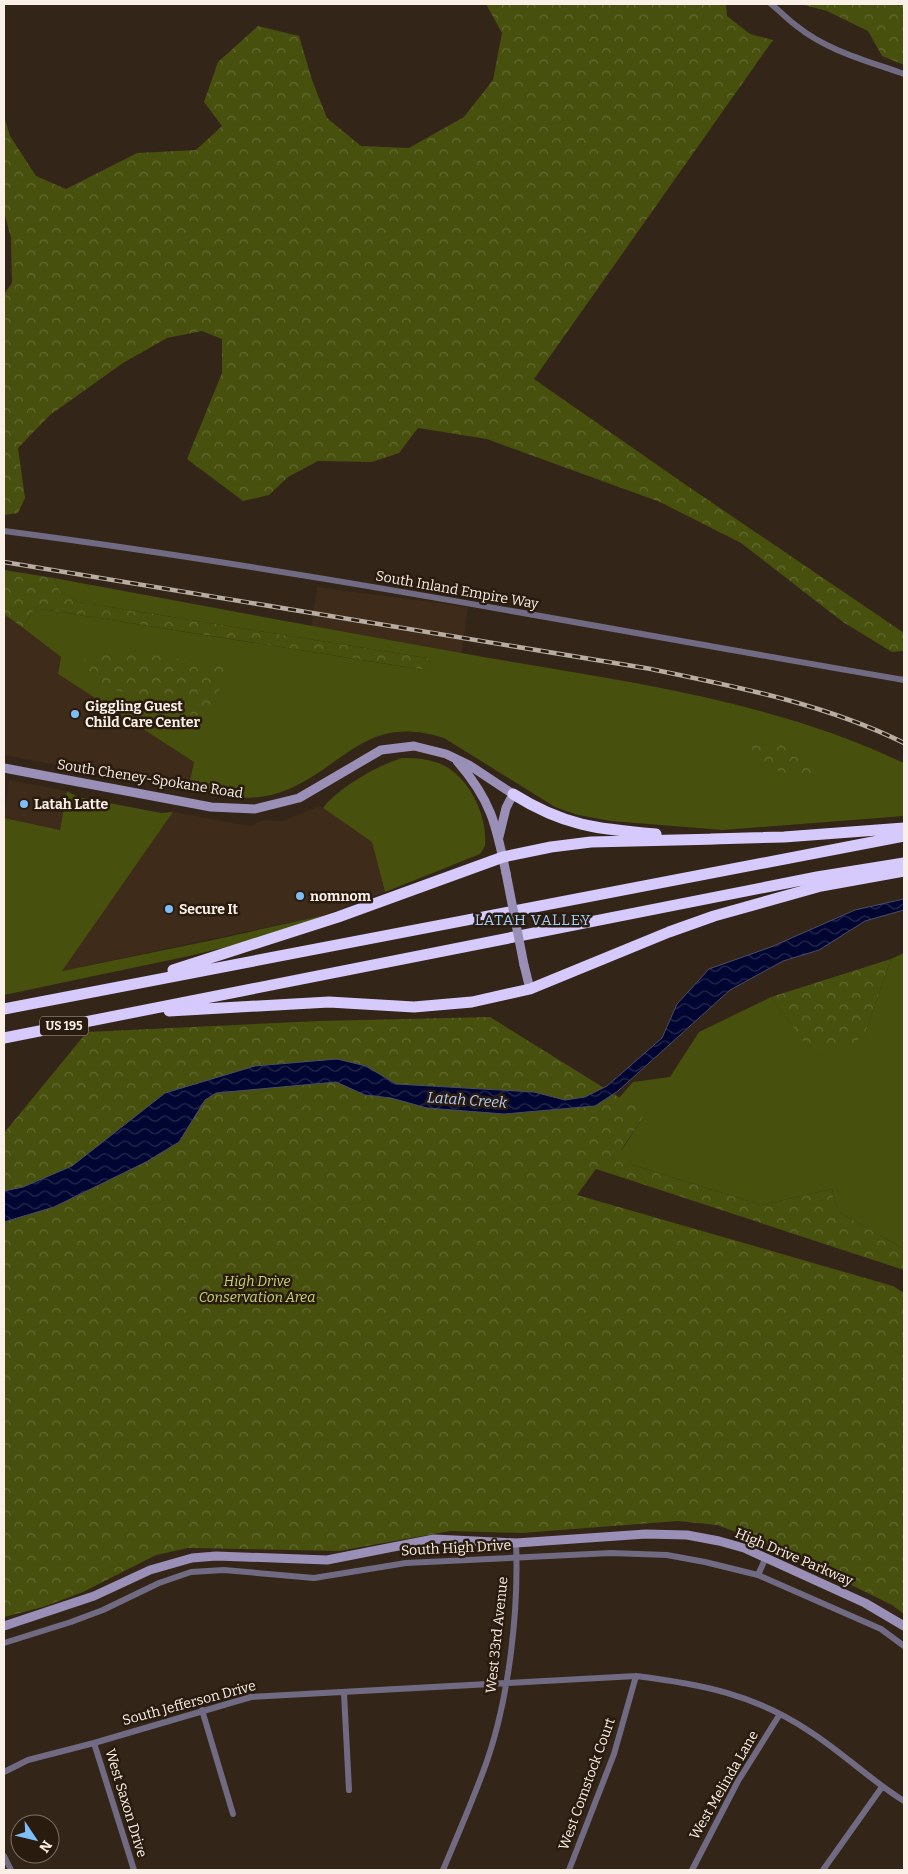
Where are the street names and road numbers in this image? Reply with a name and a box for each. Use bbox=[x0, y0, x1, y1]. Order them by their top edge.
street label: South Inland Empire Way bbox=[374, 567, 540, 613]
street label: South Cheney-Spokane Road bbox=[56, 756, 244, 802]
road number: US 195 bbox=[40, 1016, 88, 1036]
street label: High Drive Parkway bbox=[732, 1524, 856, 1590]
street label: South High Drive bbox=[400, 1537, 512, 1559]
street label: West 33rd Avenue bbox=[482, 1576, 512, 1694]
street label: South Jefferson Drive bbox=[120, 1677, 258, 1729]
street label: West Comstock Court bbox=[555, 1716, 619, 1852]
street label: West Melinda Lane bbox=[686, 1728, 762, 1842]
street label: West Saxon Drive bbox=[101, 1747, 151, 1859]

